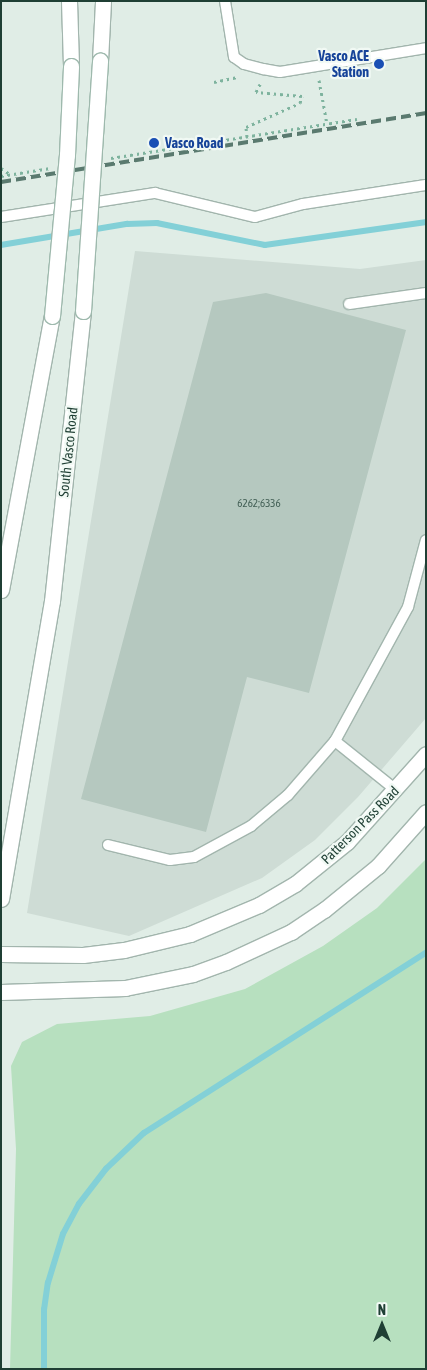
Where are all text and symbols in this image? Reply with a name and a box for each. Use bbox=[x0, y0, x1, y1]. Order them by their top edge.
place label: Vasco ACE Station bbox=[318, 48, 369, 80]
marker: Vasco ACE Station bbox=[373, 58, 385, 70]
place label: Vasco Road bbox=[165, 135, 223, 151]
marker: Vasco Road bbox=[147, 136, 161, 150]
street label: South Vasco Road bbox=[55, 406, 81, 498]
house number: 6262;6336 bbox=[237, 496, 281, 510]
street label: Patterson Pass Road bbox=[318, 783, 402, 867]
north arrow bbox=[357, 1300, 407, 1350]
text: N bbox=[378, 1302, 386, 1318]

